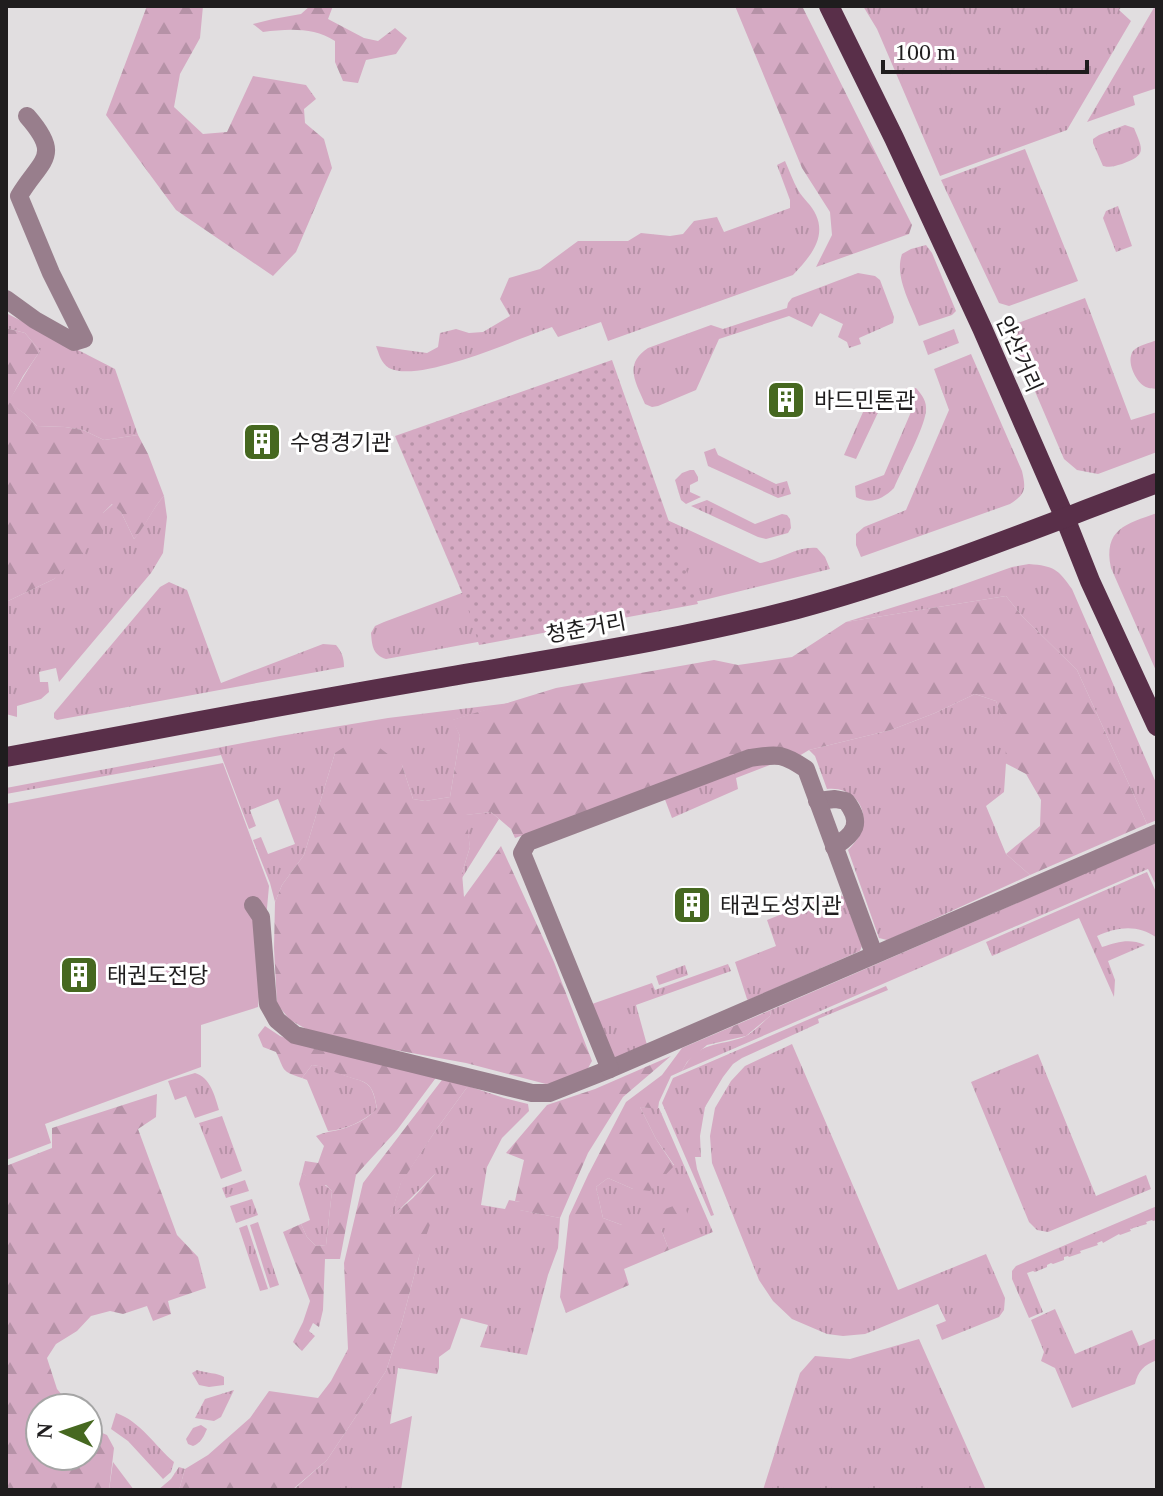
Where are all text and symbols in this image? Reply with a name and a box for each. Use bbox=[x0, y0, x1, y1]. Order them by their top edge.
scale bar bbox=[883, 24, 1087, 74]
text: 100 m bbox=[895, 39, 956, 65]
street label: 안산거리 bbox=[991, 312, 1047, 396]
building icon: 바드민톤관 bbox=[765, 379, 807, 421]
place label: 바드민톤관 bbox=[814, 388, 915, 413]
building icon: 수영경기관 bbox=[241, 421, 283, 463]
place label: 수영경기관 bbox=[290, 430, 391, 455]
street label: 청춘거리 bbox=[544, 609, 628, 647]
building icon: 태권도성지관 bbox=[671, 884, 713, 926]
place label: 태권도성지관 bbox=[720, 893, 841, 918]
building icon: 태권도전당 bbox=[58, 954, 100, 996]
place label: 태권도전당 bbox=[107, 963, 208, 988]
north arrow bbox=[24, 1392, 104, 1472]
text: N bbox=[32, 1422, 57, 1440]

